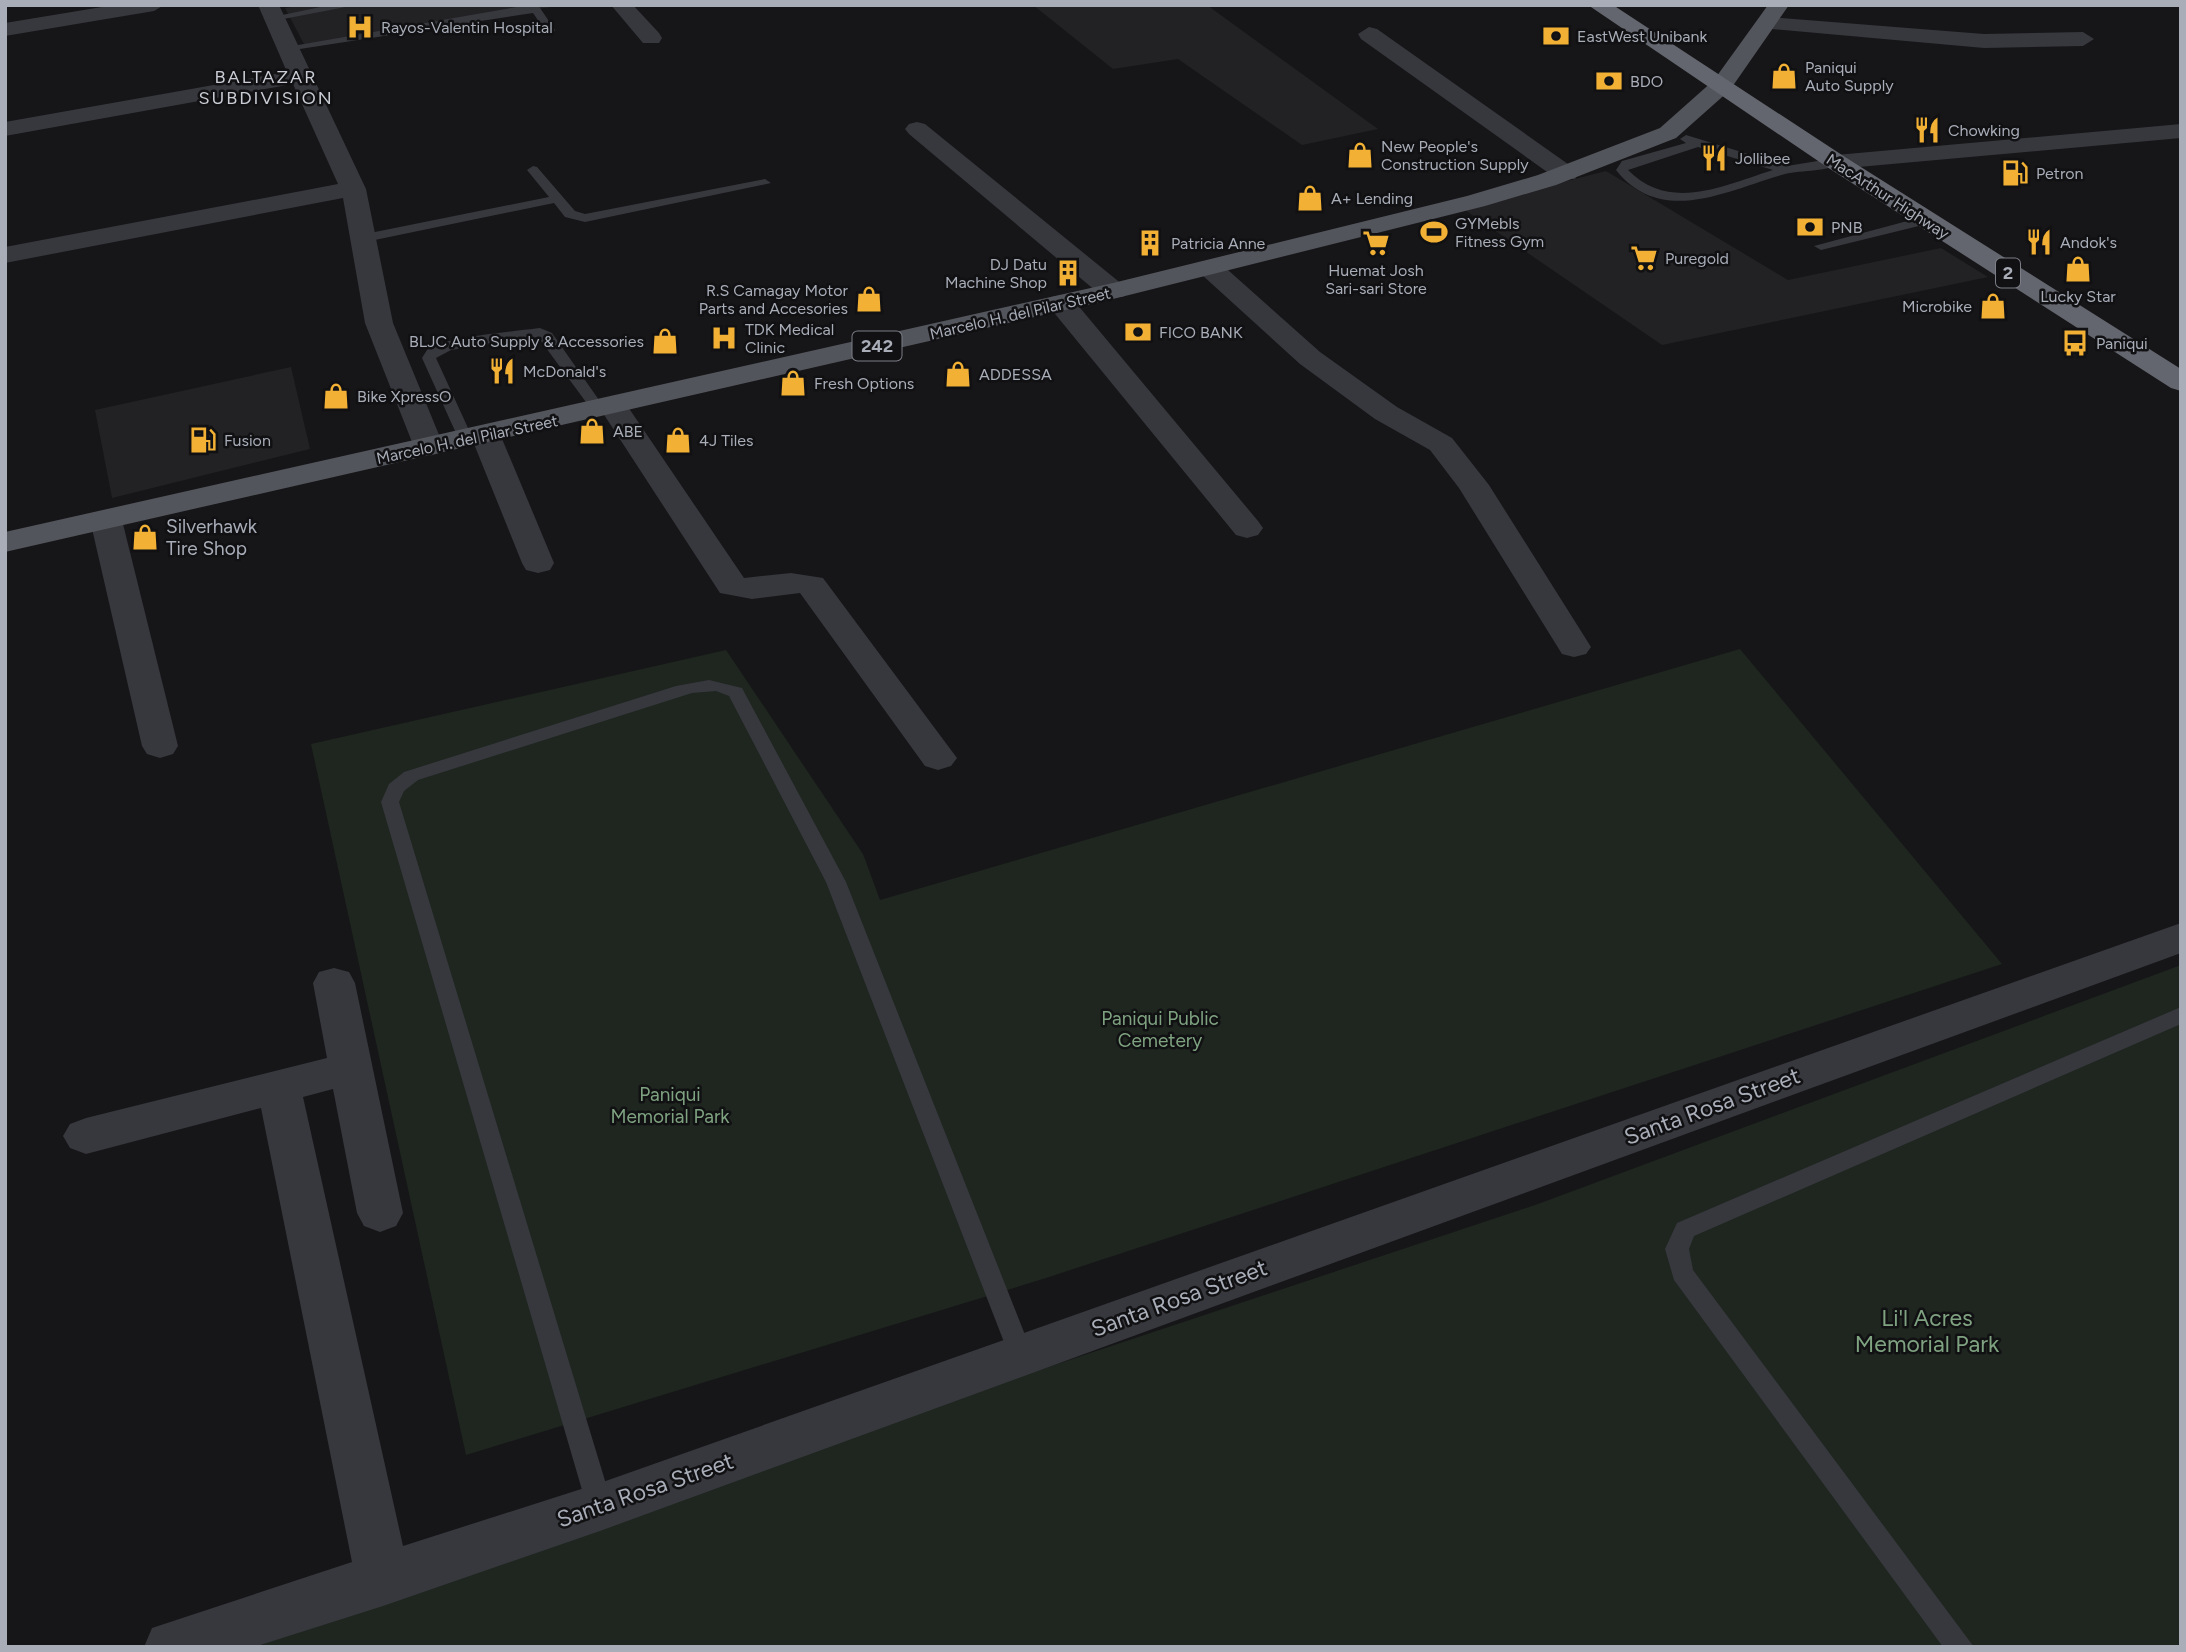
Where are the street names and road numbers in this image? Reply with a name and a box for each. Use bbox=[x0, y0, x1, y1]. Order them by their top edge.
street label: MacArthur Highway bbox=[1823, 150, 1953, 244]
road number: 2 bbox=[1996, 258, 2020, 288]
street label: Marcelo H. del Pilar Street bbox=[928, 283, 1112, 344]
road number: 242 bbox=[852, 332, 902, 360]
street label: Marcelo H. del Pilar Street bbox=[375, 411, 560, 468]
street label: Santa Rosa Street bbox=[1620, 1061, 1804, 1151]
street label: Santa Rosa Street bbox=[1087, 1253, 1271, 1343]
street label: Santa Rosa Street bbox=[553, 1447, 737, 1533]

